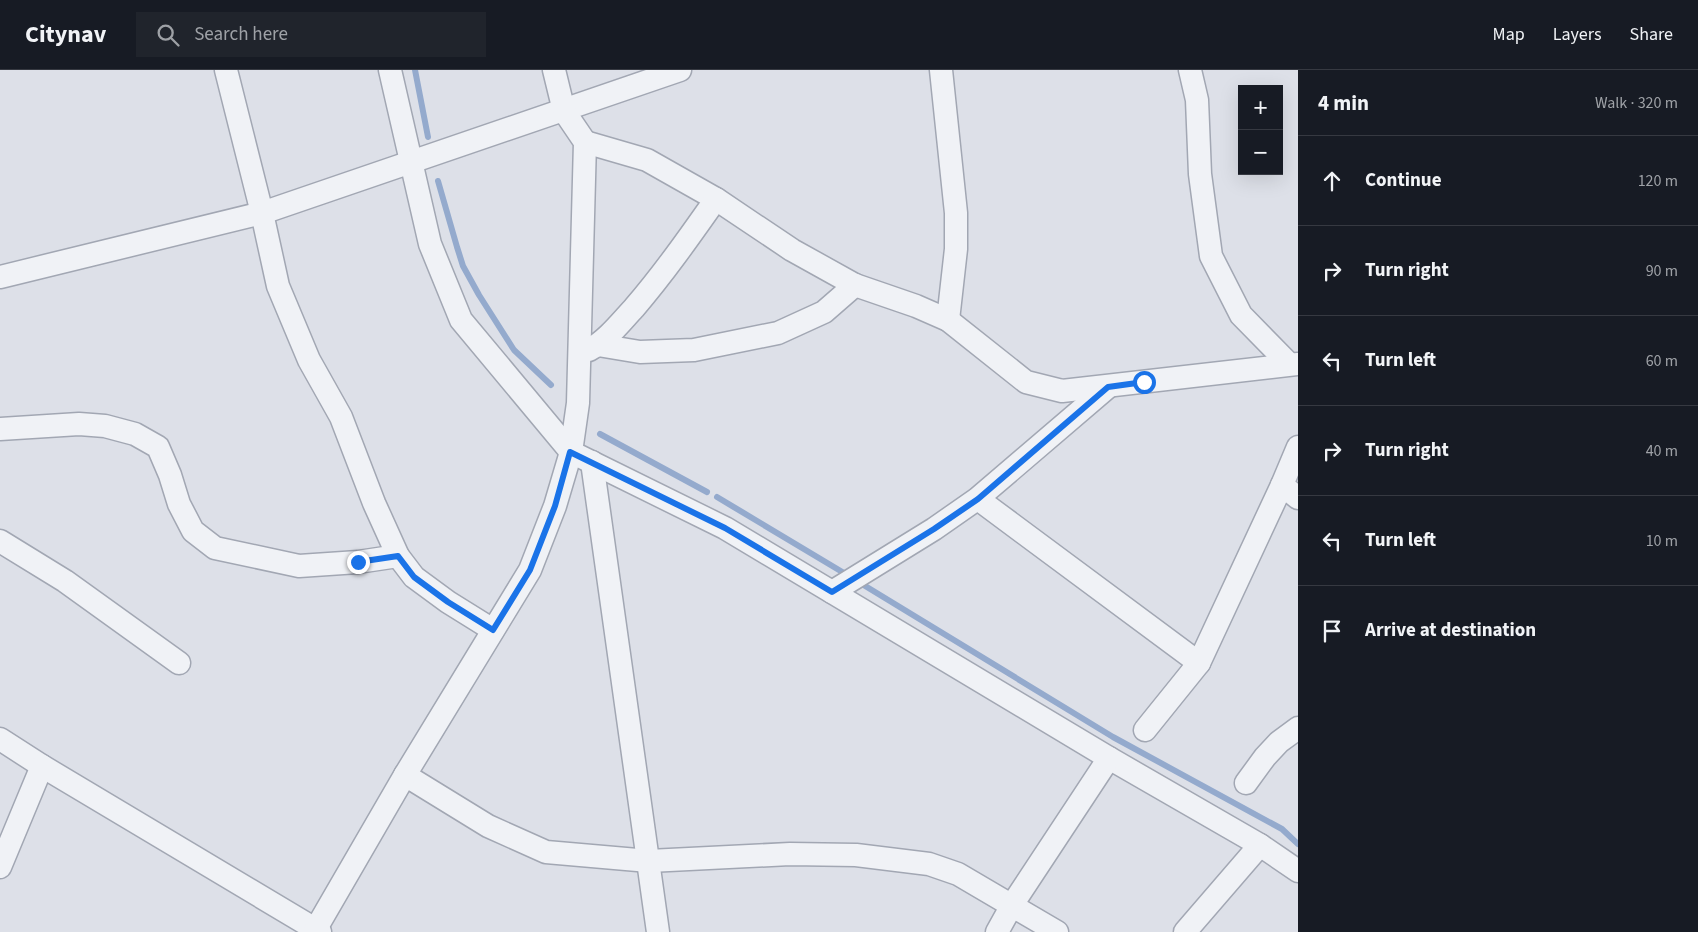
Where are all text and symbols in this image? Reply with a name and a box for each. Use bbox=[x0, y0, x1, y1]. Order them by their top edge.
search box bbox=[136, 12, 486, 57]
text: Citynav bbox=[25, 17, 106, 52]
icon: search bbox=[154, 21, 182, 49]
text: Search here bbox=[194, 21, 288, 48]
text: Map bbox=[1493, 22, 1525, 47]
text: Layers bbox=[1553, 22, 1602, 47]
text: Share bbox=[1630, 22, 1673, 47]
map controls bbox=[1238, 85, 1283, 175]
button: + bbox=[1238, 85, 1283, 130]
text: 4 min bbox=[1318, 88, 1369, 118]
text: Walk · 320 m bbox=[1595, 92, 1678, 114]
button: − bbox=[1238, 130, 1283, 175]
icon: ahead bbox=[1318, 167, 1346, 195]
text: Continue bbox=[1365, 167, 1442, 194]
text: 120 m bbox=[1638, 170, 1678, 192]
icon: right bbox=[1318, 257, 1346, 285]
text: Turn right bbox=[1365, 257, 1449, 284]
text: 90 m bbox=[1646, 260, 1678, 282]
icon: left bbox=[1318, 347, 1346, 375]
text: Turn left bbox=[1365, 347, 1436, 374]
text: 60 m bbox=[1646, 350, 1678, 372]
route start bbox=[1133, 371, 1156, 394]
icon: right bbox=[1318, 437, 1346, 465]
text: Turn right bbox=[1365, 437, 1449, 464]
text: 40 m bbox=[1646, 440, 1678, 462]
icon: left bbox=[1318, 527, 1346, 555]
text: Turn left bbox=[1365, 527, 1436, 554]
text: 10 m bbox=[1646, 530, 1678, 552]
route end bbox=[347, 551, 370, 574]
icon: arrive bbox=[1318, 617, 1346, 645]
text: Arrive at destination bbox=[1365, 617, 1536, 644]

